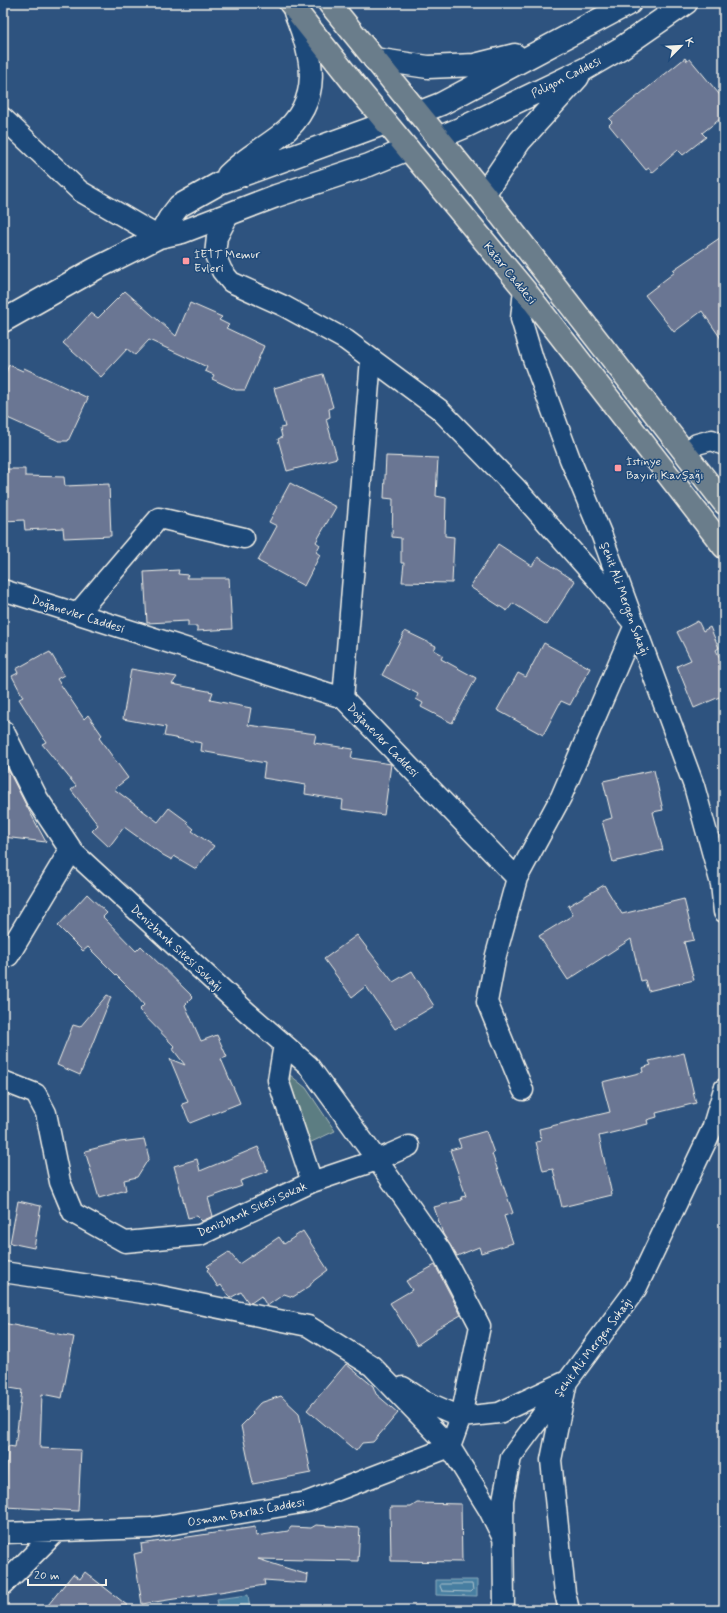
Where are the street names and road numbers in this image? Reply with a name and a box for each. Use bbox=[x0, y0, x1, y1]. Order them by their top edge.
street label: Poligon Caddesi bbox=[529, 53, 604, 102]
street label: Katar Caddesi bbox=[479, 239, 539, 308]
street label: Şehit Ali Mergen Sokağı bbox=[596, 540, 652, 659]
street label: Doğanevler Caddesi bbox=[29, 592, 126, 638]
street label: Doğanevler Caddesi bbox=[343, 700, 422, 781]
street label: Denizbank Sitesi Sokağı bbox=[127, 902, 226, 996]
street label: Denizbank Sitesi Sokak bbox=[195, 1178, 310, 1241]
street label: Şehit Ali Mergen Sokağı bbox=[551, 1295, 637, 1401]
street label: Osman Barlas Caddesi bbox=[186, 1495, 306, 1531]

